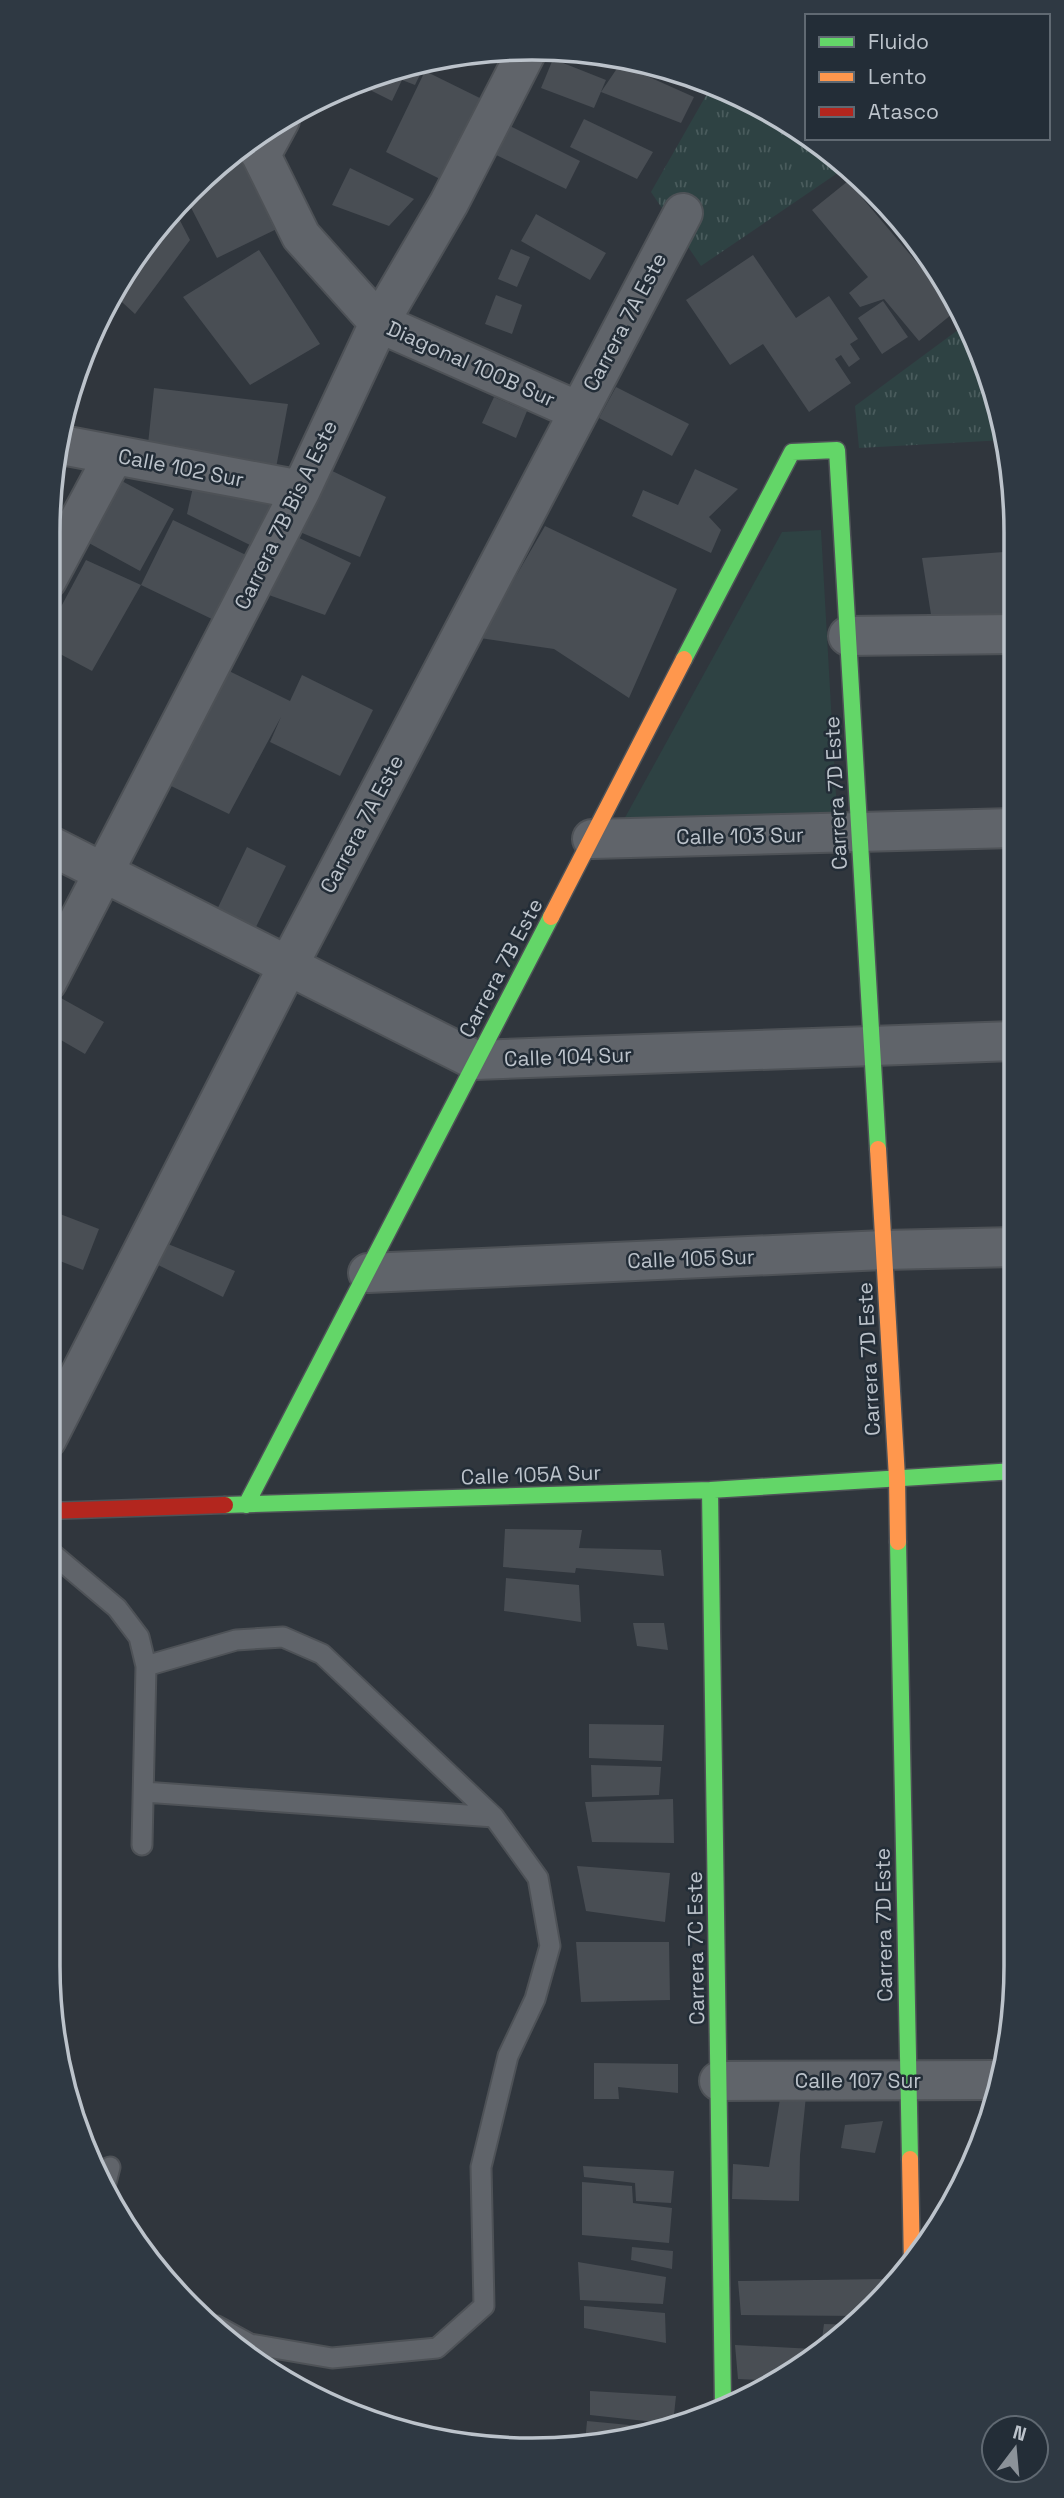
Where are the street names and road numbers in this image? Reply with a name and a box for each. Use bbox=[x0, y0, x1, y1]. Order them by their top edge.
street label: Carrera 7A Este bbox=[577, 248, 672, 396]
street label: Diagonal 100B Sur bbox=[383, 314, 560, 413]
street label: Carrera 7B Bis A Este bbox=[228, 416, 343, 614]
street label: Calle 102 Sur bbox=[116, 442, 246, 493]
street label: Carrera 7D Este bbox=[818, 715, 853, 871]
street label: Carrera 7A Este bbox=[314, 750, 409, 898]
street label: Calle 103 Sur bbox=[676, 821, 804, 850]
street label: Carrera 7B Este bbox=[452, 893, 549, 1042]
street label: Calle 104 Sur bbox=[504, 1041, 633, 1072]
street label: Calle 105 Sur bbox=[627, 1243, 755, 1274]
street label: Carrera 7D Este bbox=[851, 1281, 886, 1437]
street label: Calle 105A Sur bbox=[460, 1459, 602, 1490]
street label: Carrera 7D Este bbox=[869, 1848, 898, 2002]
street label: Carrera 7C Este bbox=[681, 1871, 710, 2025]
street label: Calle 107 Sur bbox=[795, 2067, 921, 2094]

